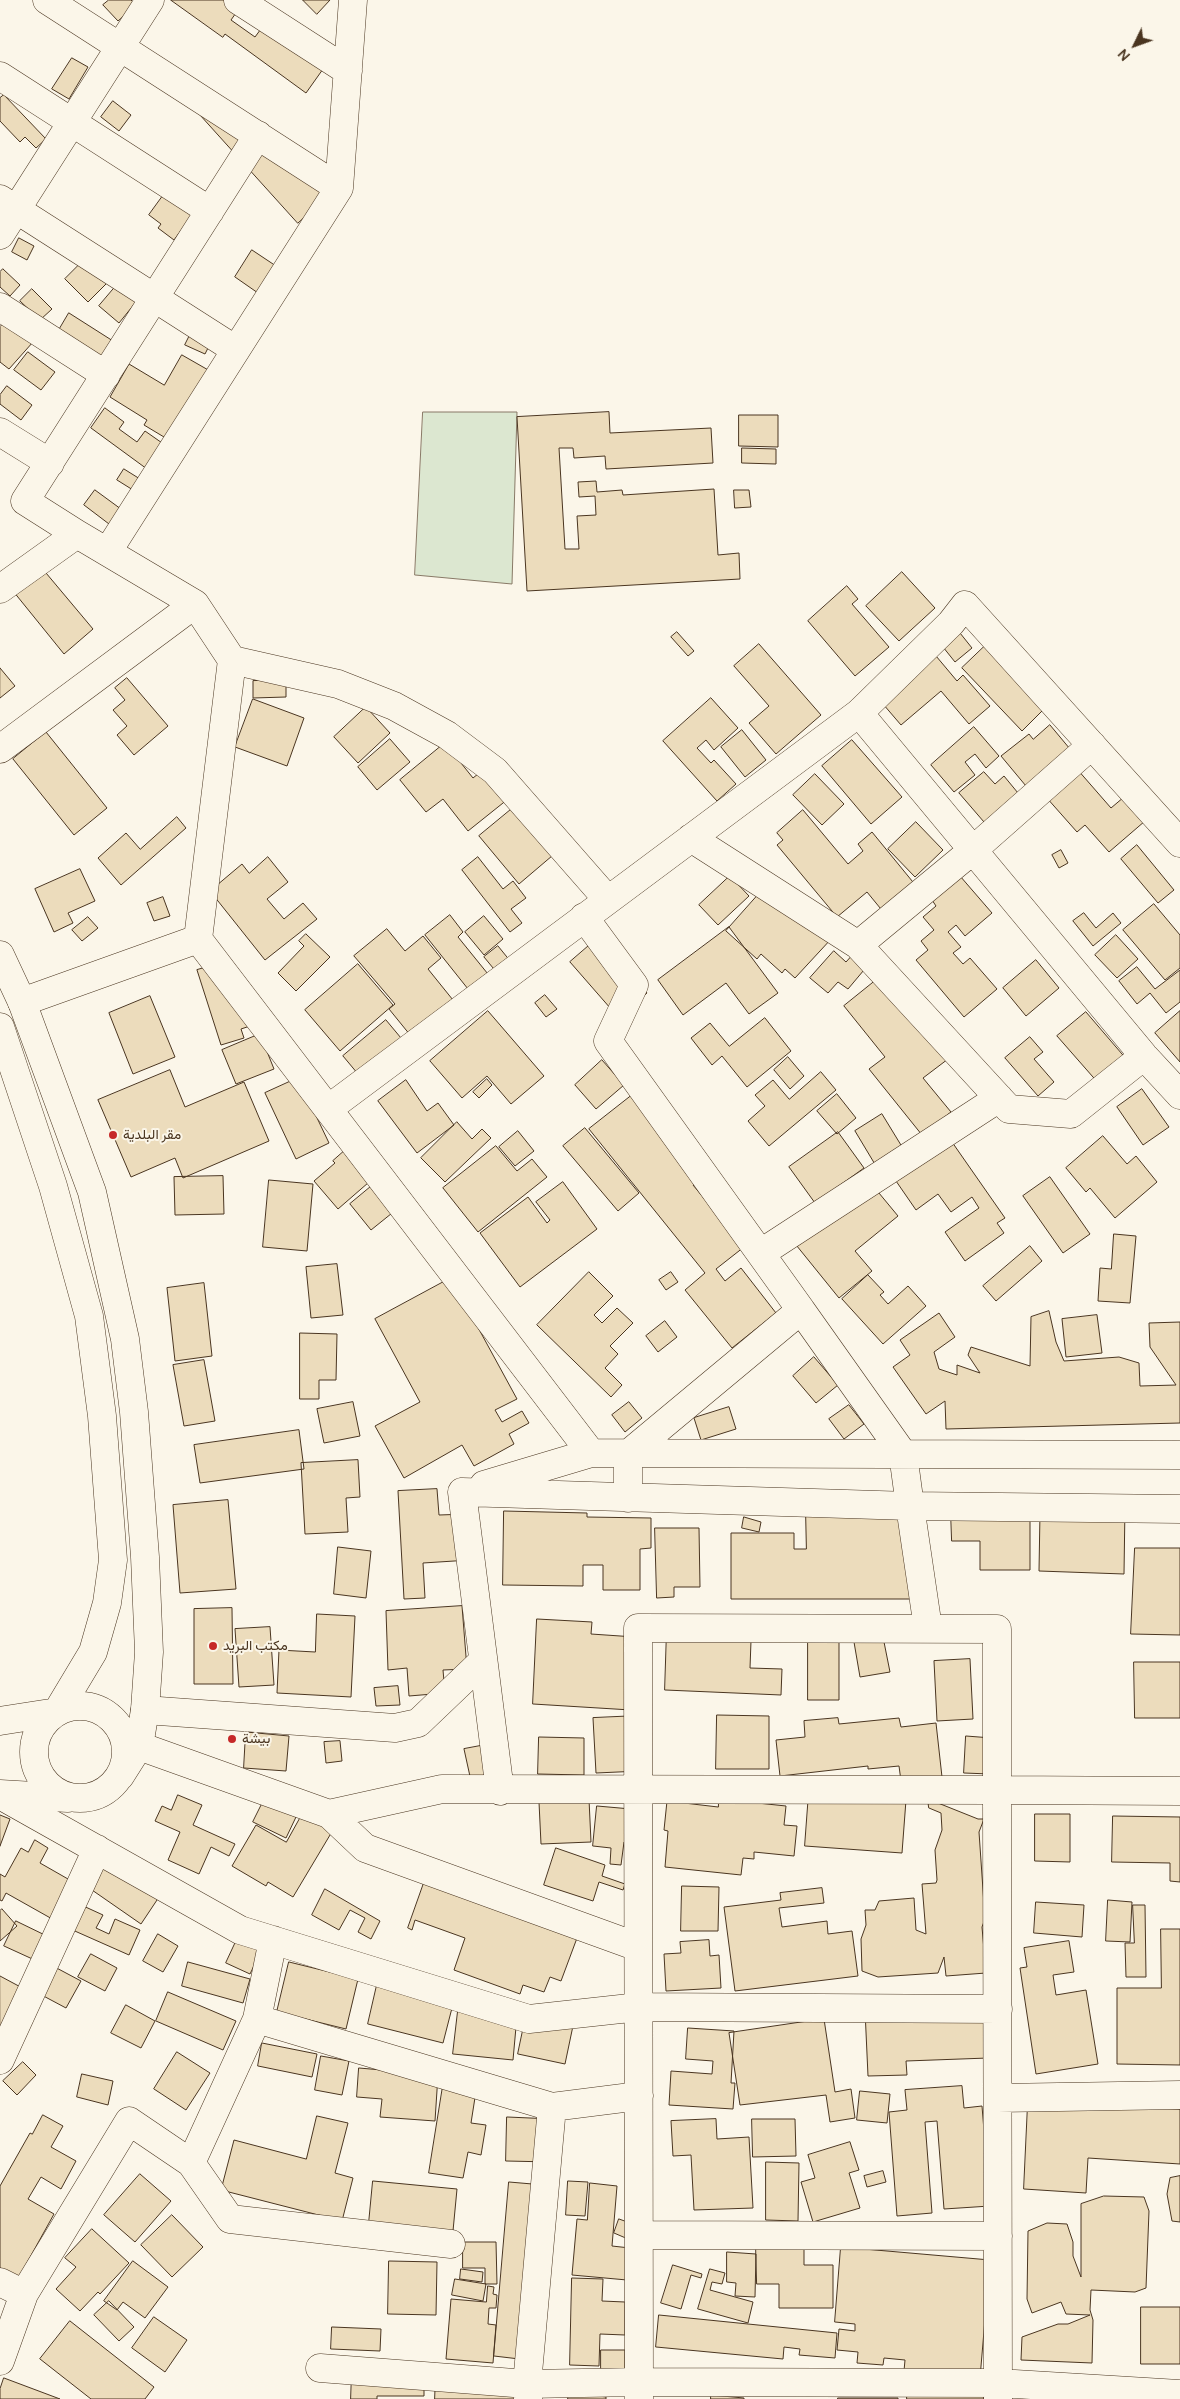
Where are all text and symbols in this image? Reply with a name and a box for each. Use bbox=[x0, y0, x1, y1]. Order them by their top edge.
north arrow bbox=[1110, 20, 1160, 70]
text: N bbox=[1113, 45, 1134, 65]
place label: مقر البلدية bbox=[123, 1127, 181, 1143]
marker: مقر البلدية bbox=[107, 1129, 119, 1141]
place label: مكتب البريد bbox=[223, 1638, 288, 1654]
marker: مكتب البريد bbox=[207, 1640, 219, 1652]
place label: بيشة bbox=[242, 1731, 270, 1747]
marker: بيشة bbox=[226, 1733, 238, 1745]

